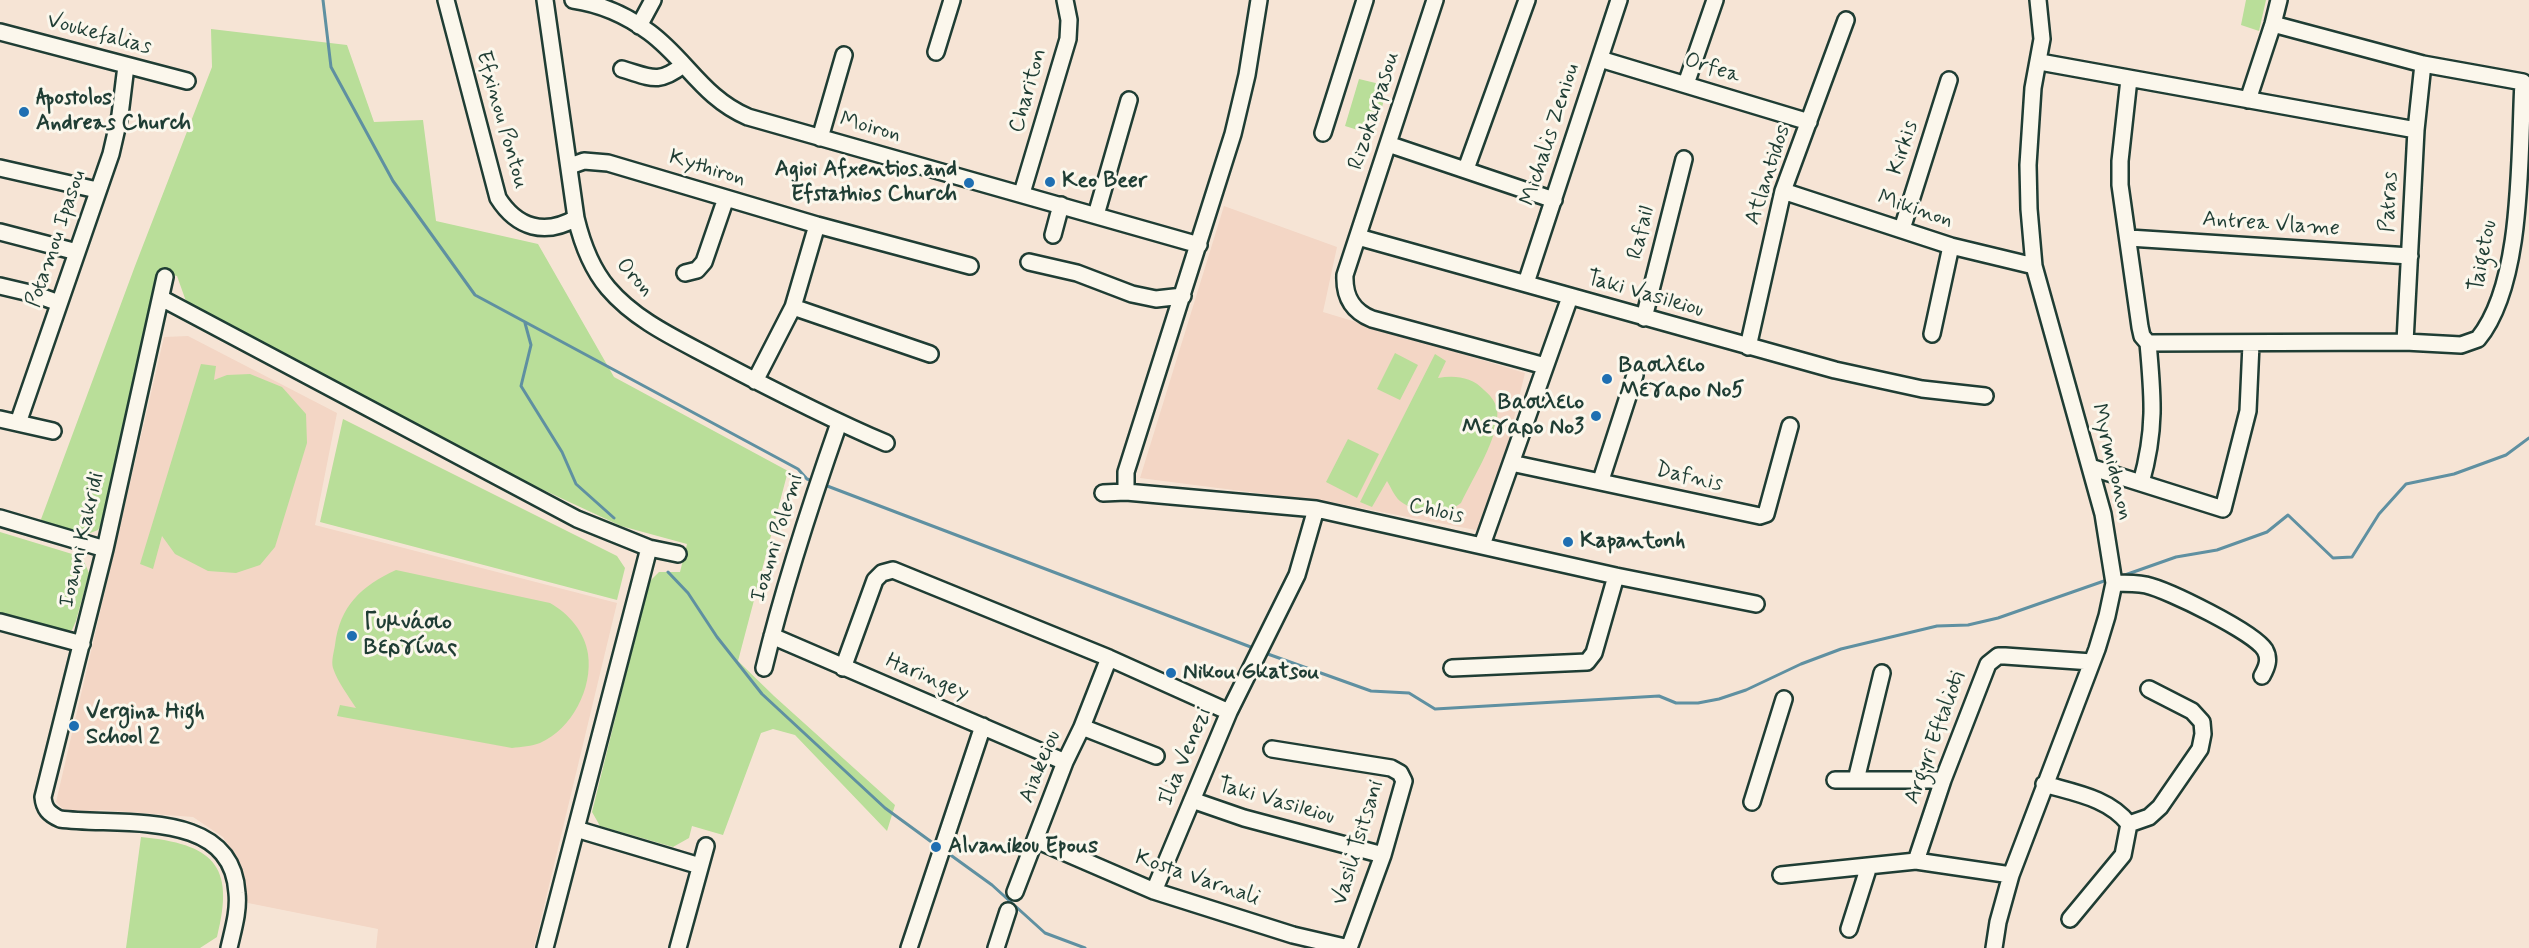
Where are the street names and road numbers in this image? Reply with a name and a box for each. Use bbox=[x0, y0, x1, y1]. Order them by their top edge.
street label: Voukefalias bbox=[44, 8, 154, 62]
street label: Chariton bbox=[1004, 46, 1054, 136]
street label: Efxinou Pontou bbox=[469, 48, 533, 192]
street label: Orfea bbox=[1681, 48, 1743, 90]
street label: Rizokarpasou bbox=[1343, 49, 1407, 173]
street label: Michalis Zeniou bbox=[1516, 61, 1586, 209]
street label: Moiron bbox=[836, 107, 904, 149]
street label: Kirkis bbox=[1883, 118, 1925, 178]
street label: Atlantidos bbox=[1740, 122, 1798, 228]
street label: Kythiron bbox=[665, 145, 749, 193]
street label: Potamou Ipasou bbox=[21, 167, 93, 311]
street label: Patras bbox=[2375, 171, 2405, 233]
street label: Mikinon bbox=[1874, 185, 1956, 235]
street label: Rafail bbox=[1623, 204, 1661, 262]
street label: Antrea Vlame bbox=[2201, 207, 2341, 243]
street label: Taigetou bbox=[2464, 218, 2504, 294]
street label: Oron bbox=[610, 253, 658, 303]
street label: Taki Vasileiou bbox=[1583, 266, 1707, 324]
street label: Myrmidonon bbox=[2084, 401, 2138, 523]
street label: Dafnis bbox=[1653, 457, 1725, 499]
street label: Ioanni Kakridi bbox=[55, 470, 111, 610]
street label: Ioanni Polemi bbox=[746, 471, 810, 605]
street label: Chlois bbox=[1406, 493, 1466, 531]
street label: Haringey bbox=[881, 649, 973, 707]
street label: Argyri Eftalioti bbox=[1900, 668, 1972, 808]
street label: Ilia Venezi bbox=[1154, 704, 1218, 810]
street label: Aiakeiou bbox=[1015, 727, 1067, 807]
street label: Taki Vasileiou bbox=[1214, 773, 1338, 831]
street label: Vasili Tsitsani bbox=[1327, 777, 1391, 909]
street label: Kosta Varnali bbox=[1131, 845, 1263, 913]

